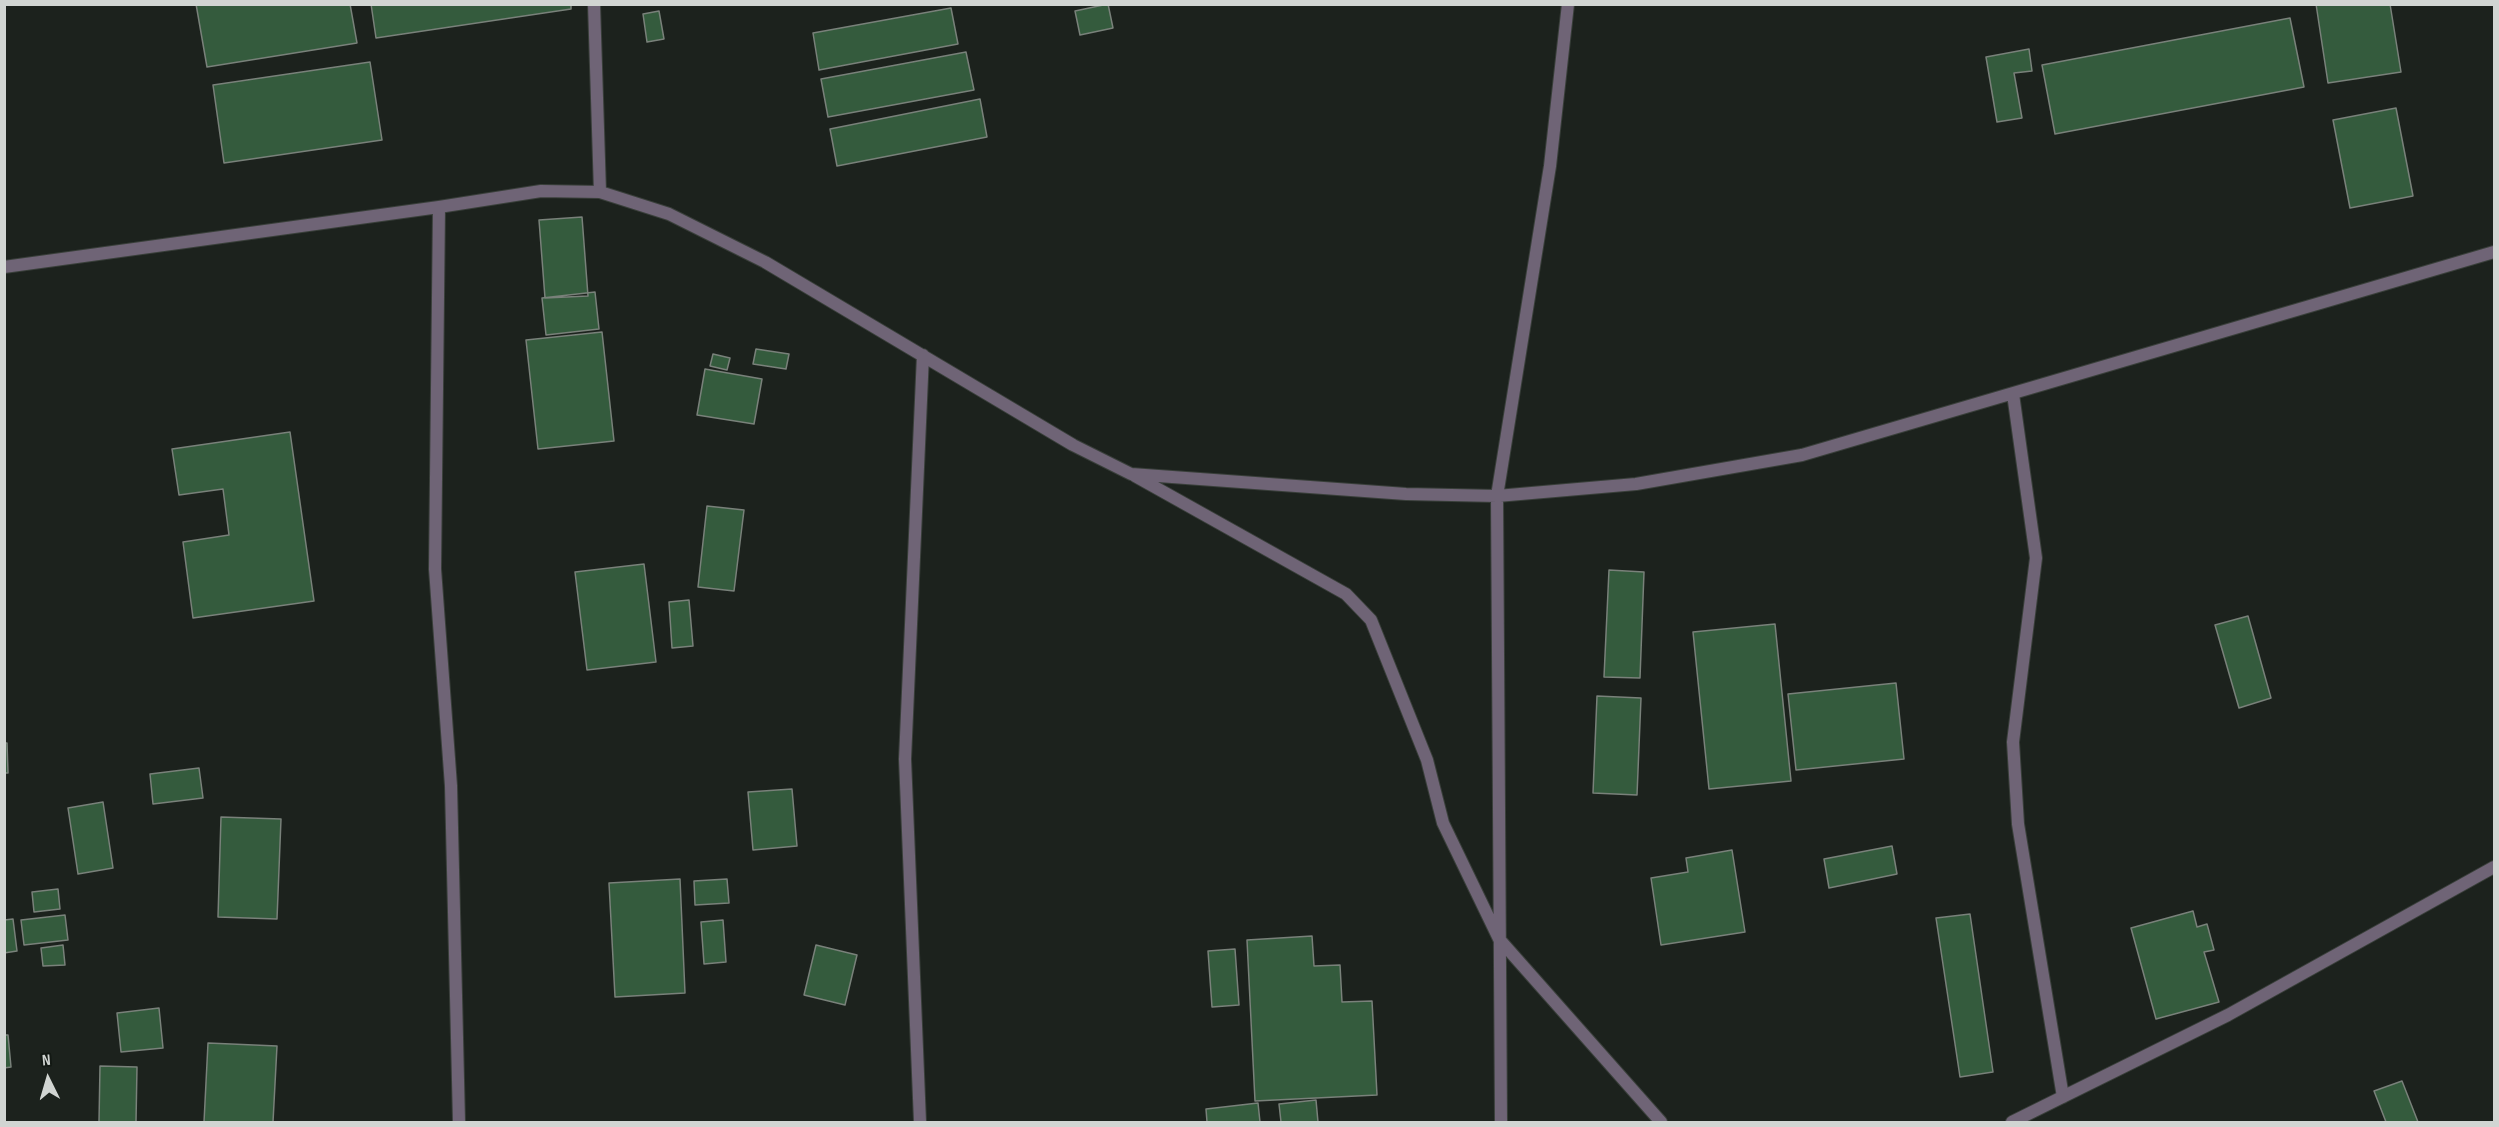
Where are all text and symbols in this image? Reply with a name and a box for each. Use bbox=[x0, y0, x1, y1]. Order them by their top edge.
north arrow bbox=[18, 1049, 78, 1109]
text: N bbox=[41, 1051, 51, 1070]

